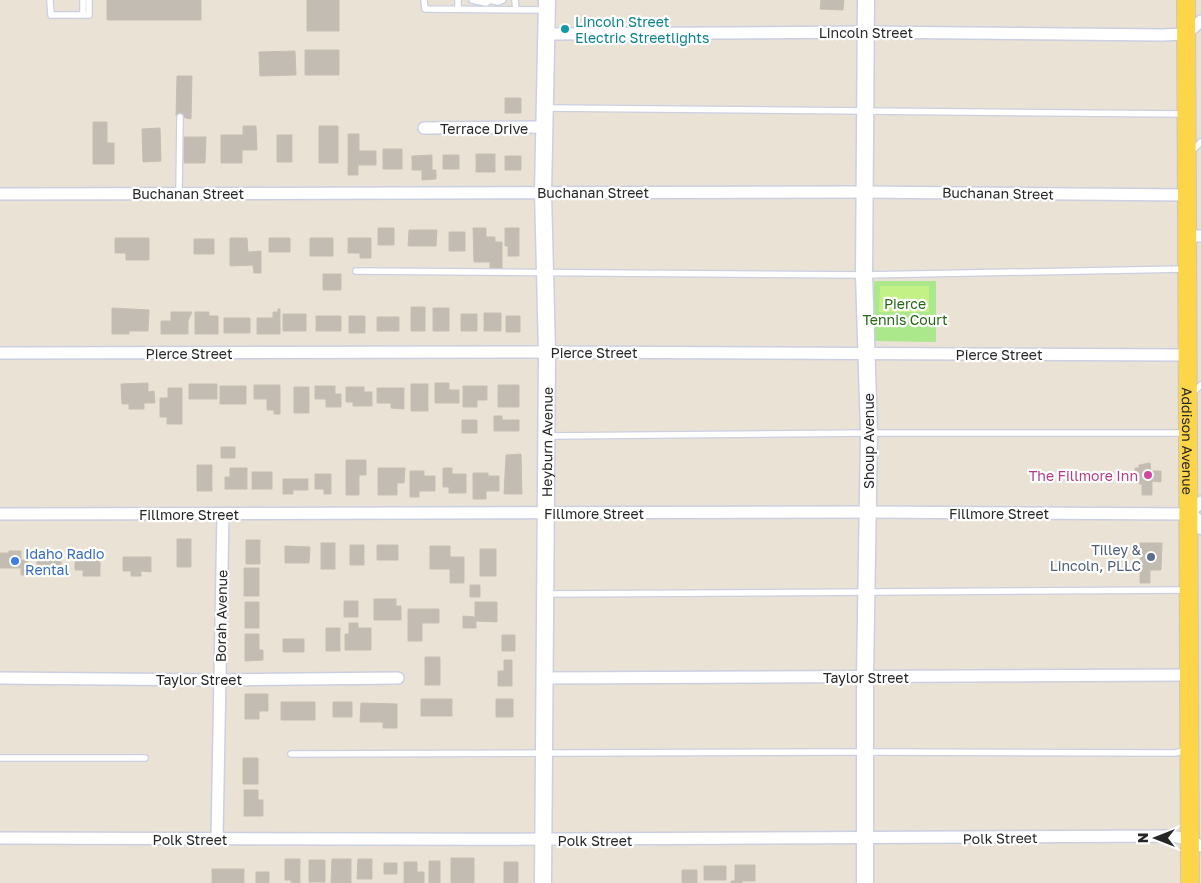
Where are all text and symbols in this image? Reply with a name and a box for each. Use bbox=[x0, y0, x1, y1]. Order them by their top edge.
place label: Lincoln Street Electric Streetlights bbox=[575, 13, 709, 46]
marker: Lincoln Street Electric Streetlights bbox=[559, 23, 571, 35]
street label: Lincoln Street bbox=[819, 24, 913, 41]
street label: Terrace Drive bbox=[440, 120, 528, 137]
street label: Buchanan Street bbox=[537, 184, 649, 201]
street label: Buchanan Street bbox=[942, 184, 1054, 202]
street label: Buchanan Street bbox=[132, 185, 244, 202]
park label: Pierce Tennis Court bbox=[862, 295, 948, 328]
street label: Pierce Street bbox=[550, 344, 638, 361]
street label: Pierce Street bbox=[145, 345, 233, 362]
street label: Pierce Street bbox=[955, 346, 1043, 363]
street label: Heyburn Avenue bbox=[537, 387, 555, 497]
street label: Addison Avenue bbox=[1179, 387, 1197, 495]
street label: Shoup Avenue bbox=[860, 393, 877, 489]
place label: The Fillmore Inn bbox=[1029, 467, 1138, 484]
marker: The Fillmore Inn bbox=[1142, 469, 1154, 481]
street label: Fillmore Street bbox=[544, 505, 644, 522]
street label: Fillmore Street bbox=[949, 505, 1049, 522]
street label: Fillmore Street bbox=[139, 506, 239, 523]
place label: Tilley & Lincoln, PLLC bbox=[1050, 541, 1142, 574]
place label: Idaho Radio Rental bbox=[25, 545, 104, 578]
marker: Tilley & Lincoln, PLLC bbox=[1145, 551, 1157, 563]
marker: Idaho Radio Rental bbox=[9, 555, 21, 567]
street label: Borah Avenue bbox=[212, 570, 230, 662]
street label: Taylor Street bbox=[823, 669, 909, 686]
street label: Taylor Street bbox=[156, 671, 242, 688]
north arrow bbox=[1131, 813, 1181, 863]
street label: Polk Street bbox=[962, 829, 1038, 847]
street label: Polk Street bbox=[153, 831, 227, 848]
street label: Polk Street bbox=[558, 832, 632, 849]
text: N bbox=[1134, 833, 1151, 843]

